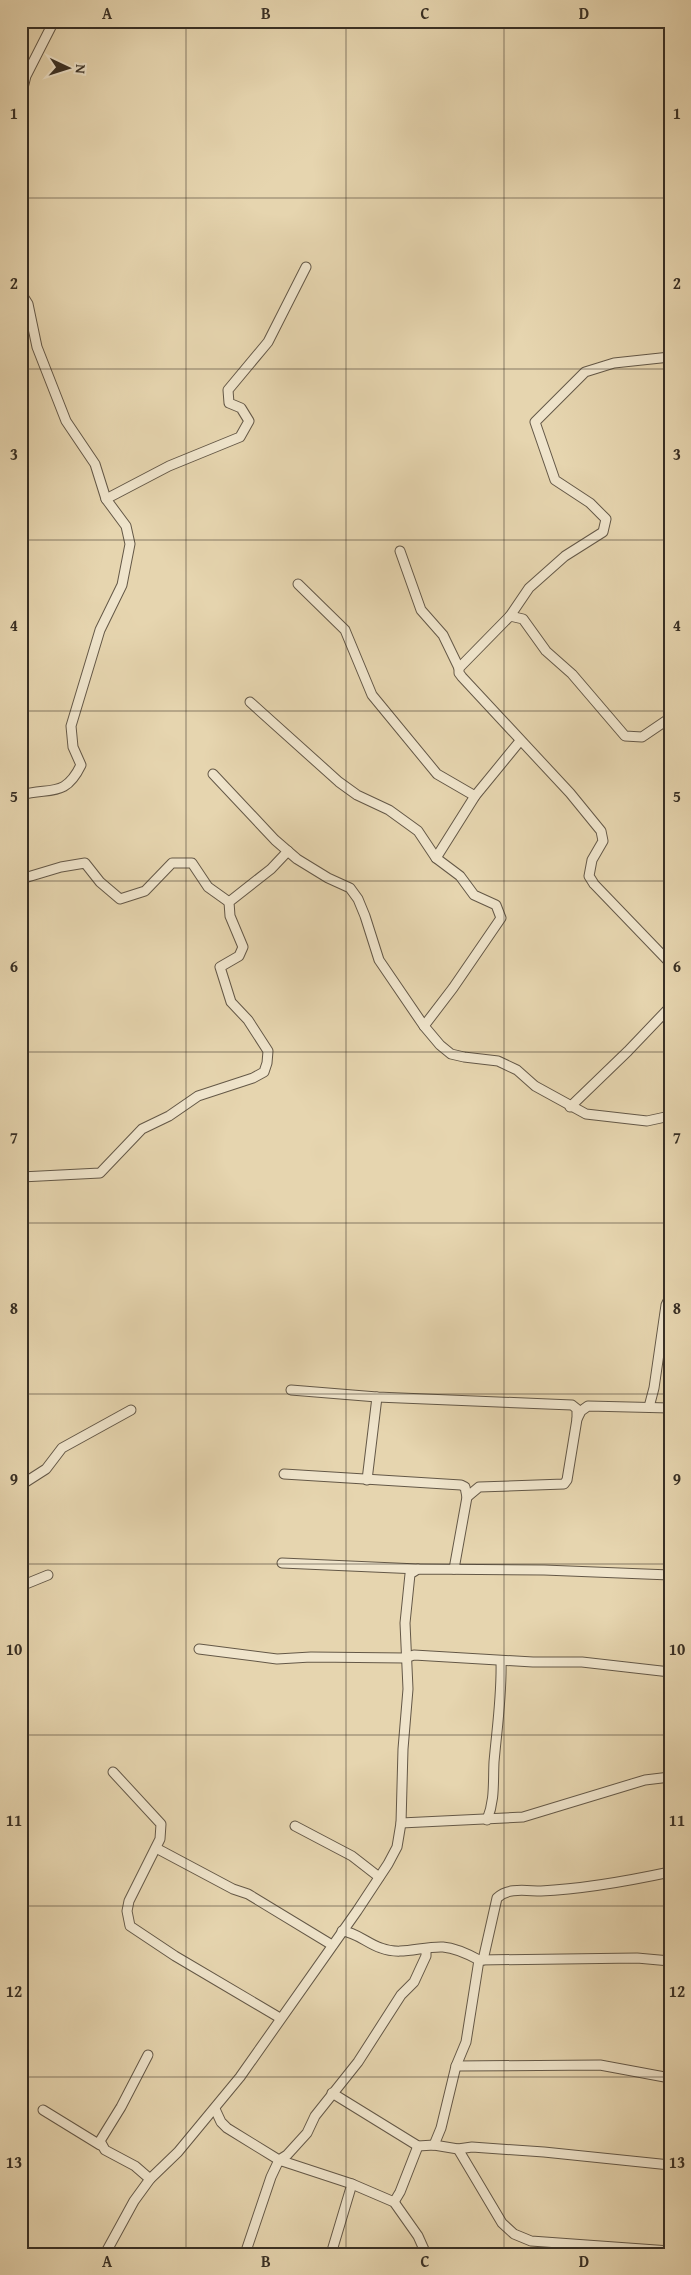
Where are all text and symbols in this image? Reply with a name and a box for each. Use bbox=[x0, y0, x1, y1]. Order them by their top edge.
text: A bbox=[102, 1, 113, 25]
text: B bbox=[261, 1, 271, 25]
text: C bbox=[420, 1, 430, 25]
text: D bbox=[579, 1, 589, 25]
north arrow bbox=[42, 42, 92, 92]
text: N bbox=[71, 64, 91, 75]
text: 1 bbox=[10, 101, 18, 125]
text: 1 bbox=[673, 101, 681, 125]
text: 2 bbox=[10, 271, 18, 295]
text: 2 bbox=[673, 271, 681, 295]
text: 3 bbox=[10, 442, 18, 466]
text: 3 bbox=[673, 442, 681, 466]
text: 4 bbox=[10, 613, 18, 637]
text: 4 bbox=[673, 613, 681, 637]
text: 5 bbox=[10, 784, 18, 808]
text: 5 bbox=[673, 784, 681, 808]
text: 6 bbox=[10, 954, 18, 978]
text: 6 bbox=[673, 954, 681, 978]
text: 7 bbox=[10, 1125, 18, 1149]
text: 7 bbox=[673, 1125, 681, 1149]
text: 8 bbox=[10, 1296, 18, 1320]
text: 8 bbox=[673, 1296, 681, 1320]
text: 9 bbox=[10, 1467, 18, 1491]
text: 9 bbox=[673, 1467, 681, 1491]
text: 10 bbox=[6, 1637, 22, 1661]
text: 10 bbox=[669, 1637, 685, 1661]
text: 11 bbox=[6, 1808, 22, 1832]
text: 11 bbox=[669, 1808, 685, 1832]
text: 12 bbox=[6, 1979, 22, 2003]
text: 12 bbox=[669, 1979, 685, 2003]
text: 13 bbox=[6, 2150, 22, 2174]
text: 13 bbox=[669, 2150, 685, 2174]
text: A bbox=[102, 2249, 113, 2273]
text: B bbox=[261, 2249, 271, 2273]
text: C bbox=[420, 2249, 430, 2273]
text: D bbox=[579, 2249, 589, 2273]

